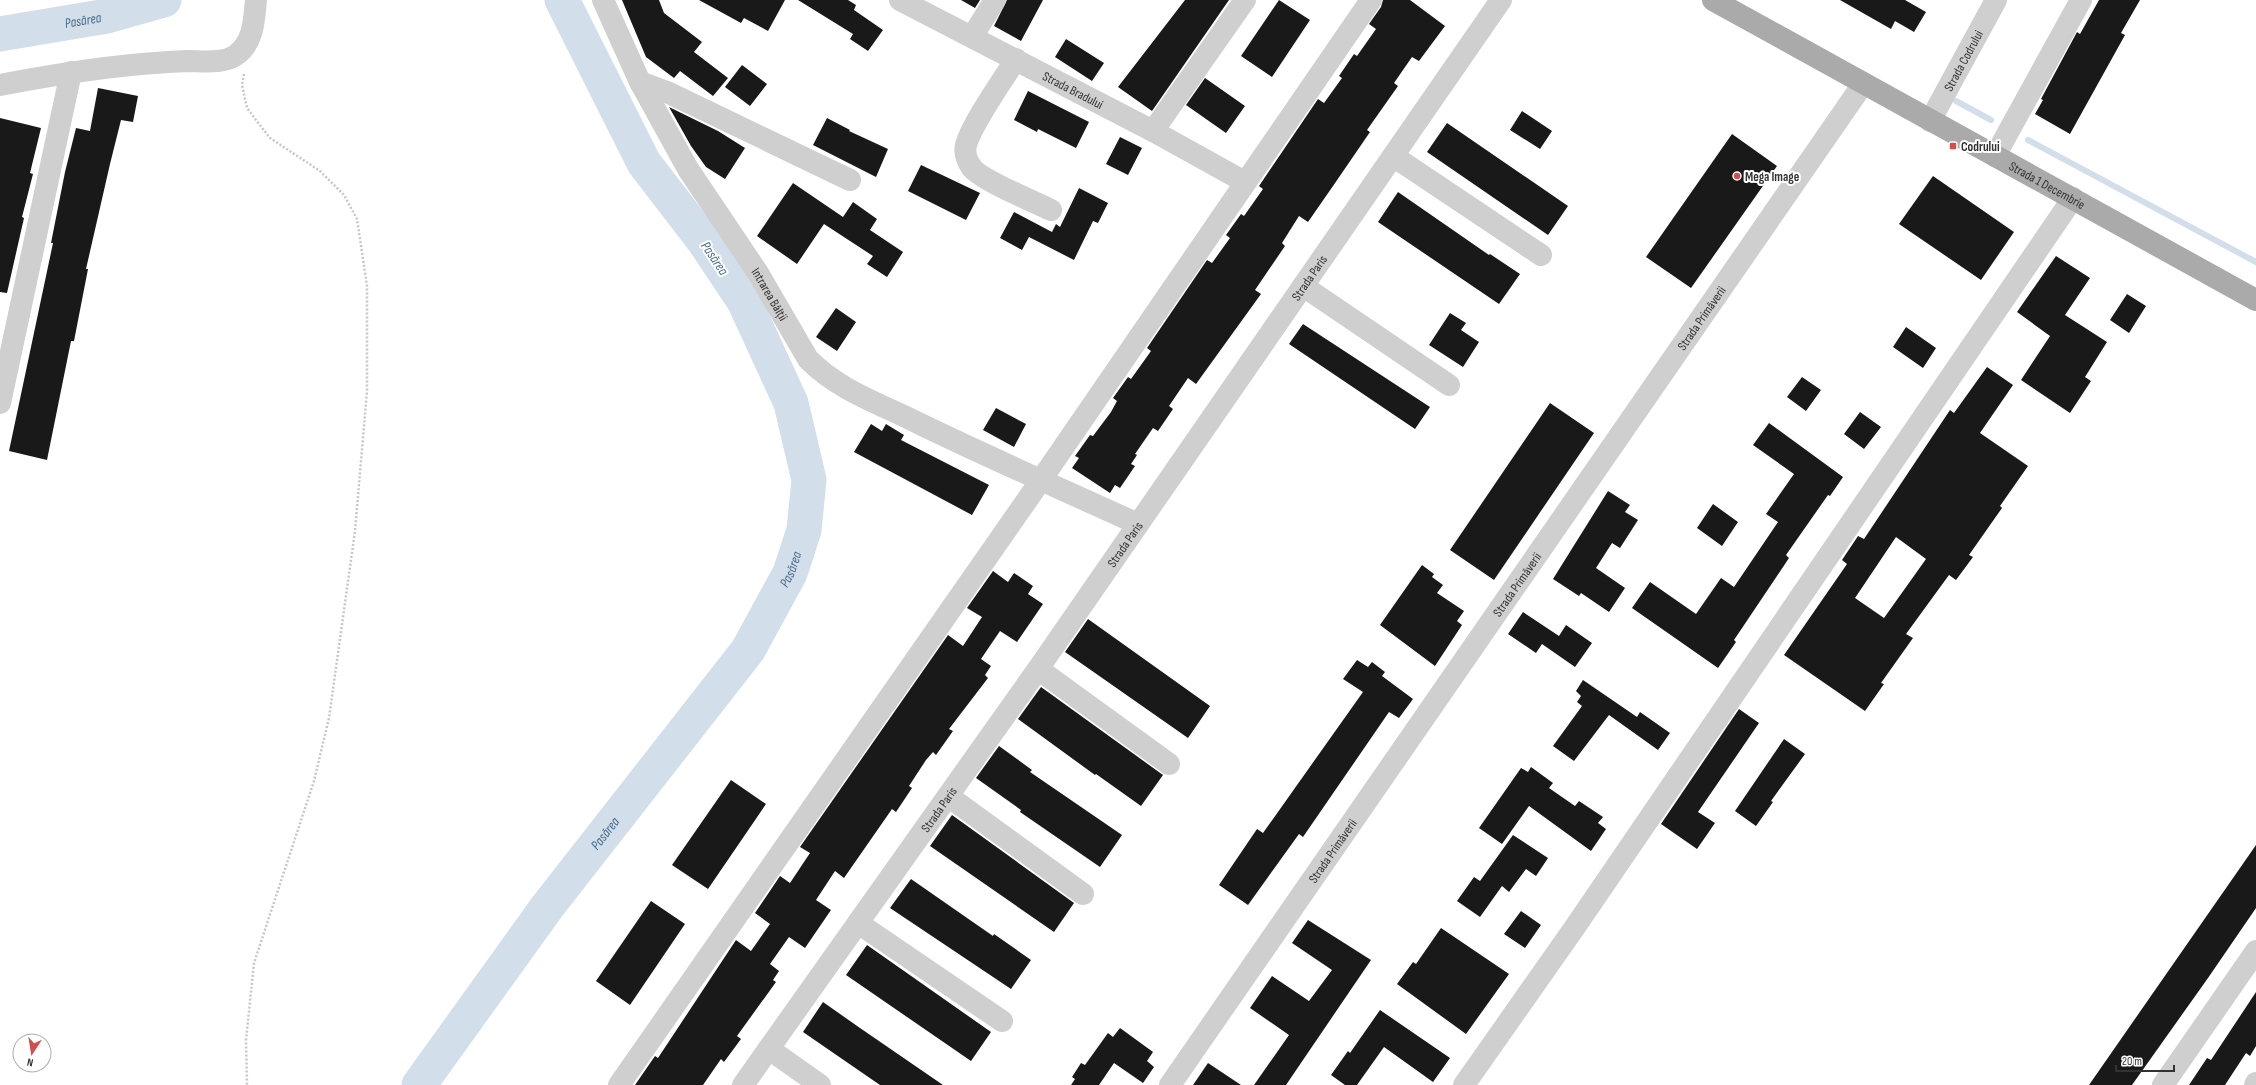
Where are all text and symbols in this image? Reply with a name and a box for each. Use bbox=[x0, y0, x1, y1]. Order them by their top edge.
water label: Pasărea bbox=[63, 9, 103, 32]
street label: Strada Codrului bbox=[1941, 28, 1987, 94]
street label: Strada Bradului bbox=[1040, 68, 1106, 113]
place label: Codrului bbox=[1961, 139, 2000, 155]
marker: Codrului bbox=[1948, 141, 1958, 151]
street label: Strada 1 Decembrie bbox=[2006, 158, 2088, 213]
place label: Mega Image bbox=[1745, 169, 1800, 185]
marker: Mega Image bbox=[1732, 171, 1742, 181]
water label: Pasărea bbox=[697, 238, 732, 279]
street label: Strada Paris bbox=[1288, 252, 1331, 304]
street label: Intrarea Bălții bbox=[748, 265, 791, 324]
street label: Strada Primăverii bbox=[1674, 283, 1730, 354]
street label: Strada Paris bbox=[1104, 518, 1147, 570]
water label: Pasărea bbox=[776, 549, 806, 590]
street label: Strada Primăverii bbox=[1490, 550, 1545, 620]
street label: Strada Paris bbox=[918, 784, 961, 836]
water label: Pasărea bbox=[587, 813, 623, 853]
street label: Strada Primăverii bbox=[1305, 816, 1361, 886]
north arrow bbox=[12, 1033, 52, 1073]
scale bar bbox=[2116, 1047, 2174, 1073]
text: 20 m bbox=[2122, 1054, 2142, 1069]
text: N bbox=[26, 1055, 34, 1069]

